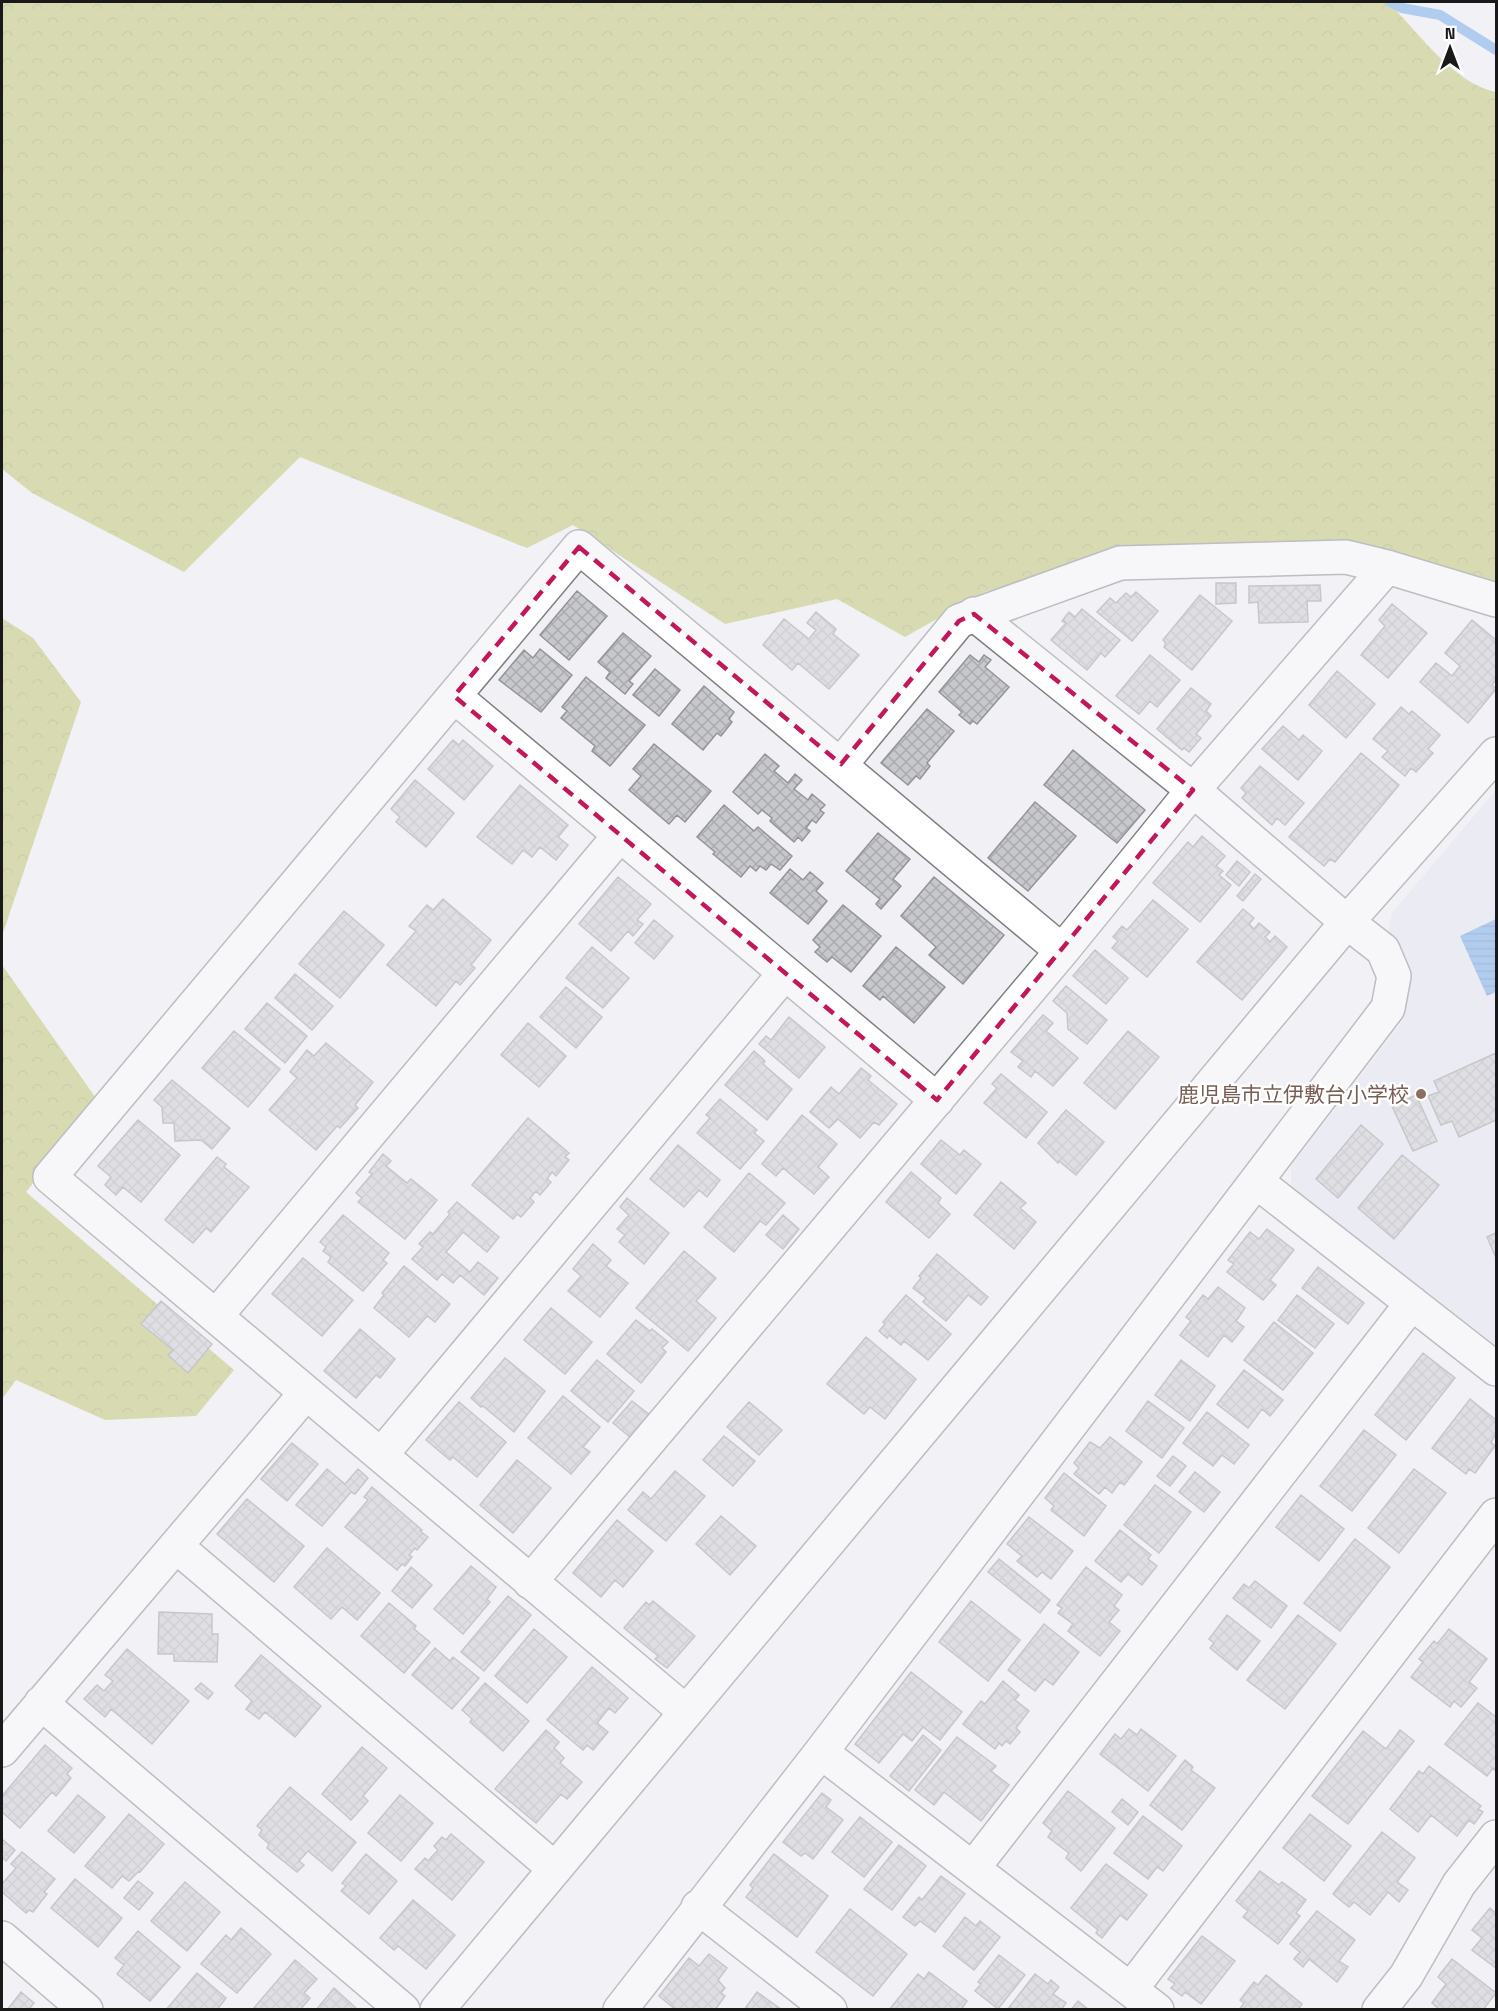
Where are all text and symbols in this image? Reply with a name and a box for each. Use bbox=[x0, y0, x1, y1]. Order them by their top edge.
north arrow bbox=[1420, 18, 1480, 78]
text: N bbox=[1445, 23, 1455, 44]
place label: 鹿児島市立伊敷台小学校 bbox=[1178, 1081, 1409, 1108]
marker: 鹿児島市立伊敷台小学校 bbox=[1414, 1087, 1428, 1101]

